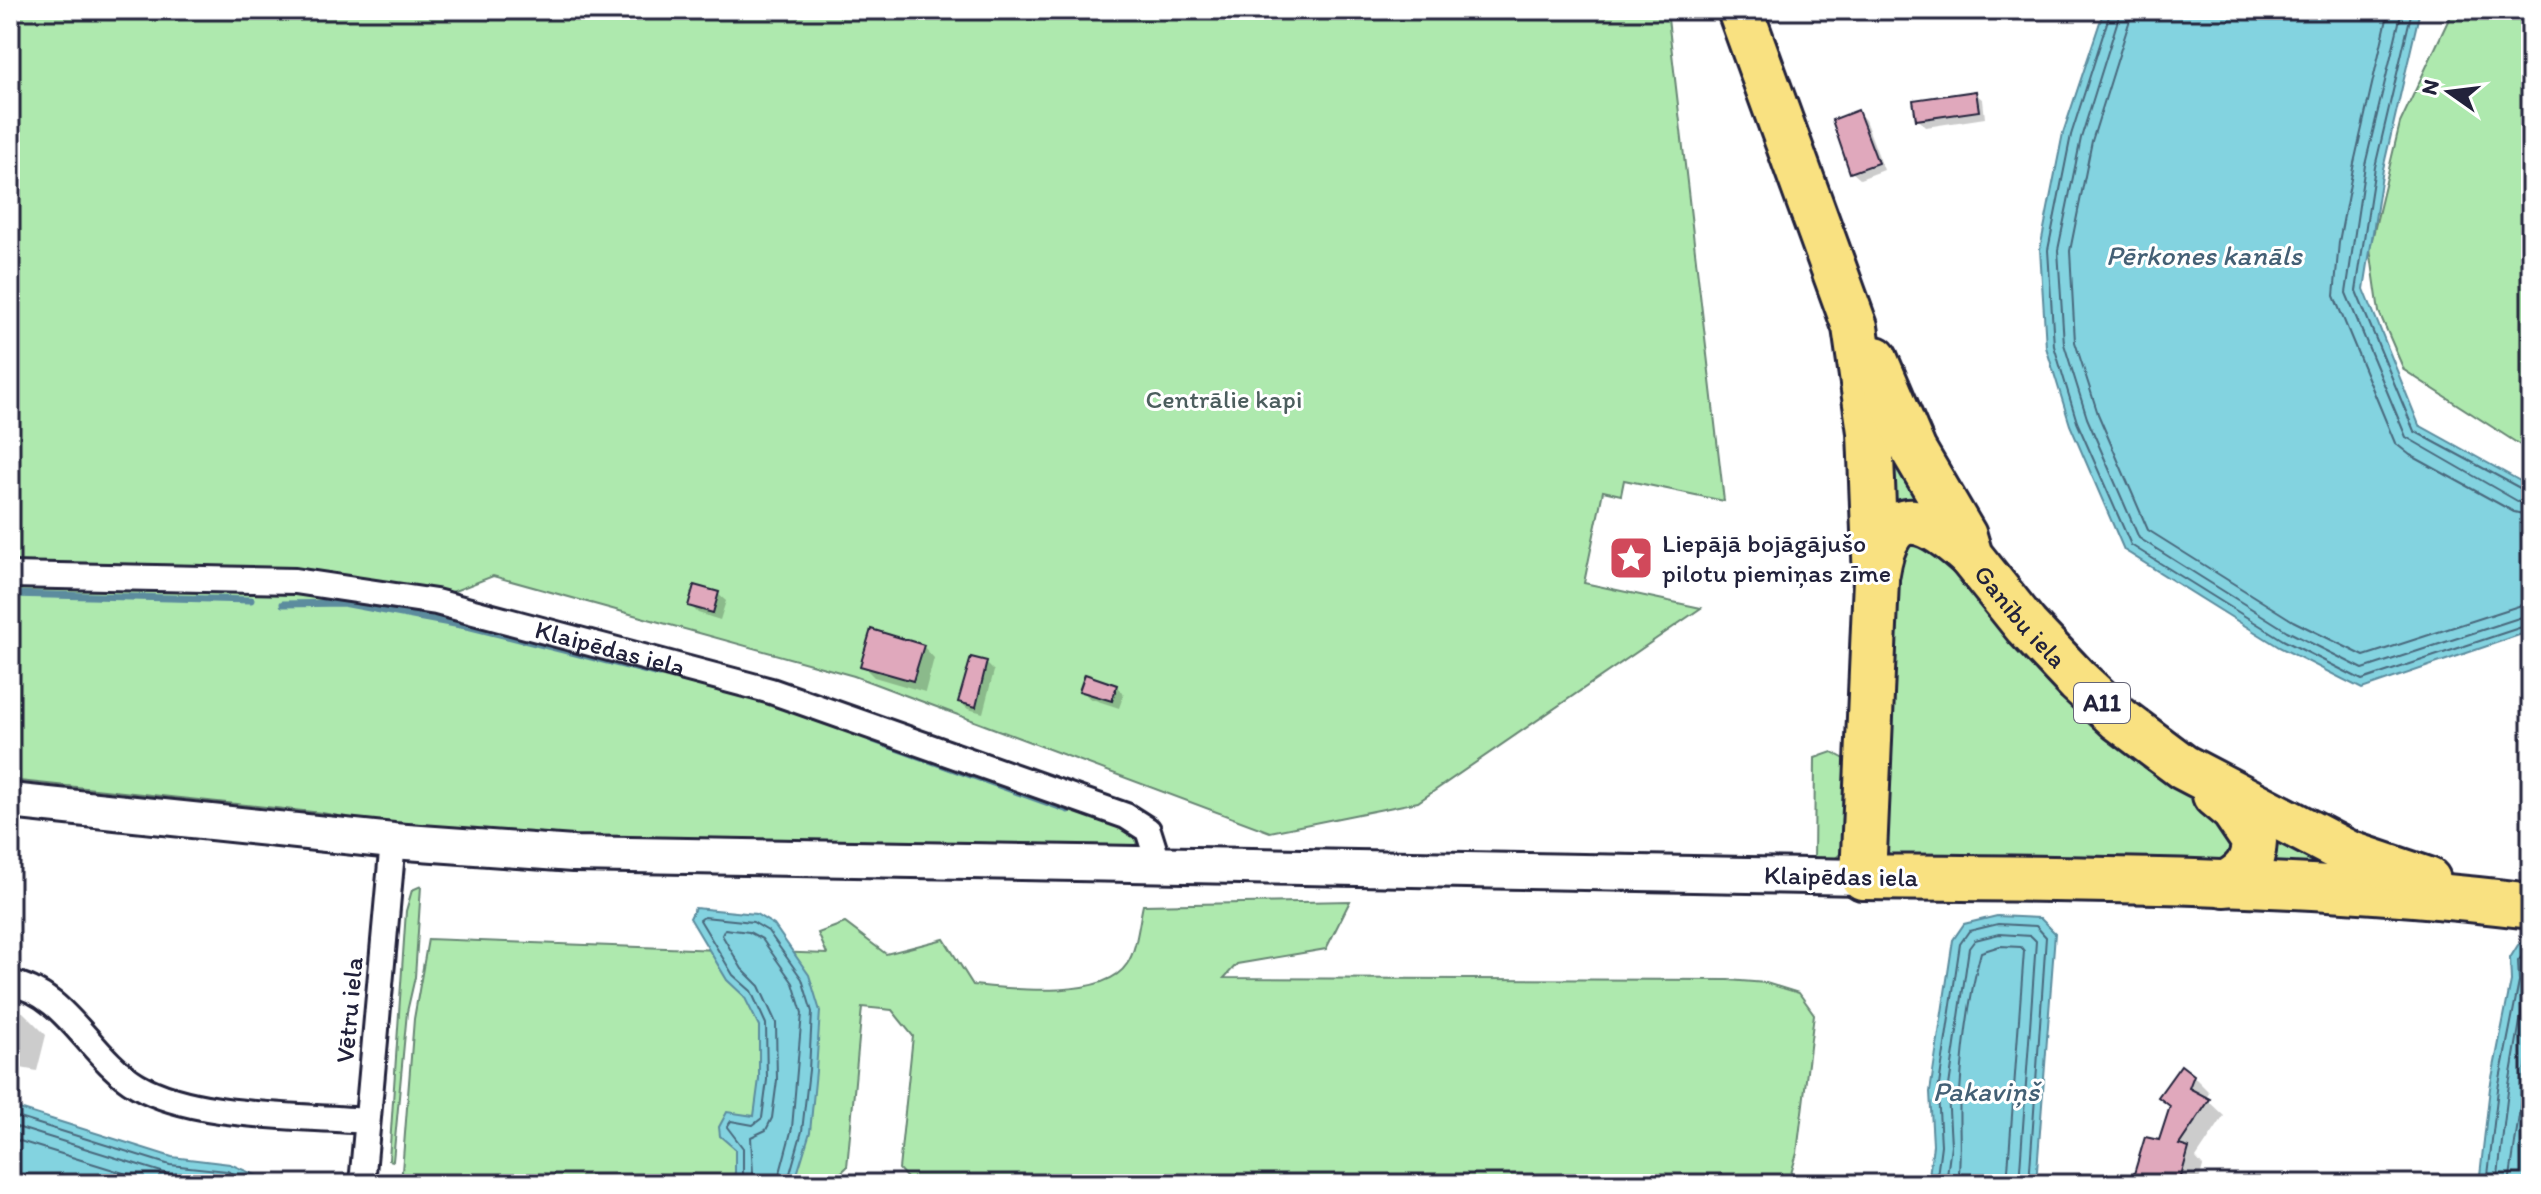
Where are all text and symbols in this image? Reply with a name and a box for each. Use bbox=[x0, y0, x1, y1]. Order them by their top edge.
north arrow bbox=[2409, 52, 2489, 132]
text: N bbox=[2415, 77, 2445, 98]
water label: Pērkones kanāls bbox=[2106, 238, 2303, 272]
park label: Centrālie kapi bbox=[1145, 383, 1303, 415]
place label: Liepājā bojāgājušo pilotu piemiņas zīme bbox=[1662, 527, 1891, 589]
place icon: Liepājā bojāgājušo pilotu piemiņas zīme bbox=[1607, 534, 1655, 582]
street label: Ganību iela bbox=[1967, 558, 2073, 675]
street label: Klaipēdas iela bbox=[532, 613, 690, 684]
road number: A11 bbox=[2074, 683, 2130, 723]
street label: Klaipēdas iela bbox=[1764, 859, 1919, 893]
street label: Vētru iela bbox=[328, 955, 370, 1064]
water label: Pakaviņš bbox=[1933, 1074, 2043, 1108]

